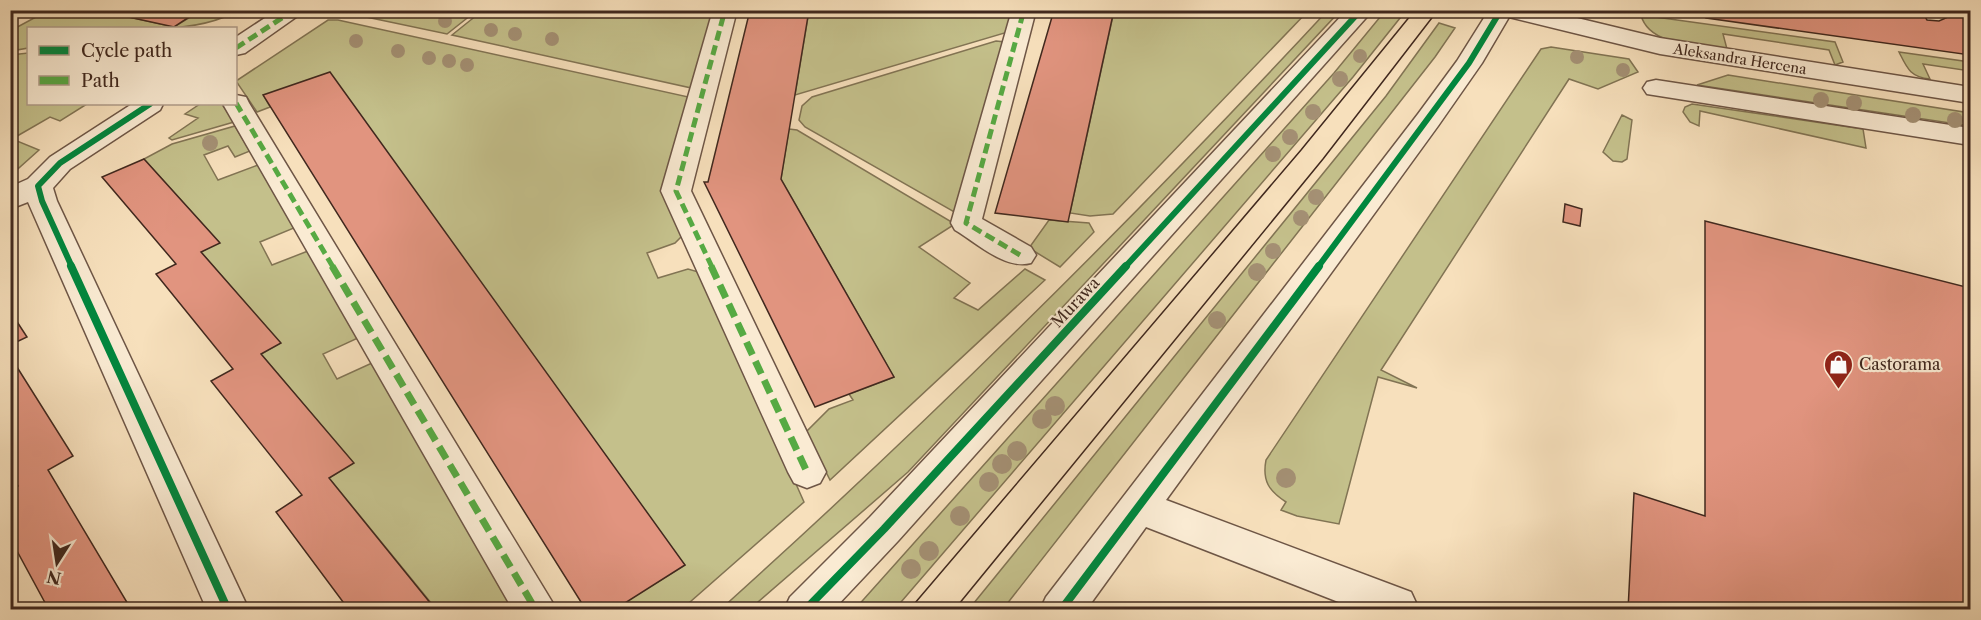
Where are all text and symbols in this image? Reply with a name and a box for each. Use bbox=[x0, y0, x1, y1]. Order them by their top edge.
legend bbox=[27, 27, 237, 105]
street label: Aleksandra Hercena bbox=[1671, 39, 1808, 79]
text: Cycle path bbox=[81, 40, 172, 62]
text: Path bbox=[81, 70, 120, 92]
street label: Murawa bbox=[1047, 272, 1104, 331]
shop icon: Castorama bbox=[1822, 348, 1854, 390]
place label: Castorama bbox=[1859, 354, 1941, 374]
north arrow bbox=[27, 533, 87, 593]
text: N bbox=[45, 566, 63, 589]

